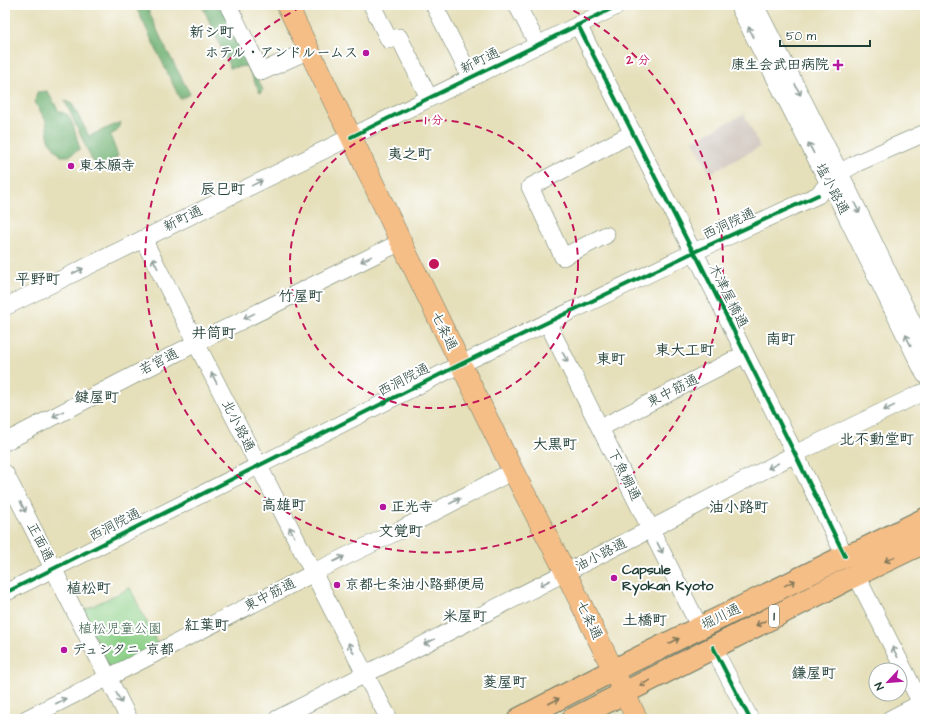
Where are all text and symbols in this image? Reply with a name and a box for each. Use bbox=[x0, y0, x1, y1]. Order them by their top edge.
district label: 新シ町 bbox=[189, 22, 235, 43]
scale bar bbox=[780, 22, 870, 48]
one-way arrow bbox=[747, 26, 755, 38]
text: 50 m bbox=[786, 28, 817, 45]
place label: ホテル・アンドルームス bbox=[205, 43, 358, 63]
street label: 新町通 bbox=[457, 43, 503, 79]
marker: ホテル・アンドルームス bbox=[361, 48, 371, 58]
text: 2 分 bbox=[625, 52, 650, 69]
place label: 康生会武田病院 bbox=[731, 55, 829, 75]
marker: 康生会武田病院 bbox=[832, 59, 844, 71]
one-way arrow bbox=[794, 83, 802, 95]
text: 1 分 bbox=[425, 112, 443, 129]
one-way arrow bbox=[806, 142, 814, 154]
district label: 夷之町 bbox=[387, 144, 433, 165]
place label: 東本願寺 bbox=[79, 156, 135, 176]
street label: 塩小路通 bbox=[810, 160, 854, 218]
marker: 東本願寺 bbox=[66, 161, 76, 171]
district label: 辰巳町 bbox=[200, 179, 246, 200]
one-way arrow bbox=[251, 179, 263, 186]
street label: 新町通 bbox=[160, 201, 206, 237]
one-way arrow bbox=[854, 202, 861, 214]
street label: 西洞院通 bbox=[699, 203, 759, 245]
one-way arrow bbox=[360, 256, 372, 263]
one-way arrow bbox=[151, 257, 158, 269]
centre of rings bbox=[427, 257, 441, 271]
street label: 木津屋橋通 bbox=[703, 260, 753, 332]
one-way arrow bbox=[71, 267, 83, 274]
district label: 平野町 bbox=[15, 269, 61, 290]
district label: 竹屋町 bbox=[278, 286, 324, 307]
street label: 七条通 bbox=[426, 308, 462, 354]
one-way arrow bbox=[243, 313, 255, 320]
district label: 井筒町 bbox=[191, 323, 237, 344]
district label: 南町 bbox=[766, 329, 796, 350]
one-way arrow bbox=[904, 334, 911, 346]
district label: 東大工町 bbox=[655, 340, 715, 361]
street label: 若宮通 bbox=[136, 344, 182, 380]
district label: 東町 bbox=[596, 349, 626, 370]
one-way arrow bbox=[561, 350, 569, 362]
street label: 西洞院通 bbox=[375, 358, 433, 402]
street label: 東中筋通 bbox=[644, 369, 702, 413]
one-way arrow bbox=[210, 373, 217, 385]
district label: 鍵屋町 bbox=[74, 387, 120, 408]
street label: 北小路通 bbox=[216, 397, 260, 455]
one-way arrow bbox=[884, 405, 896, 412]
one-way arrow bbox=[53, 411, 65, 418]
district label: 北不動堂町 bbox=[839, 429, 915, 450]
district label: 大黒町 bbox=[532, 434, 578, 455]
street label: 下魚棚通 bbox=[602, 446, 646, 504]
one-way arrow bbox=[767, 462, 779, 470]
district label: 高雄町 bbox=[261, 495, 307, 516]
place label: 正光寺 bbox=[391, 497, 433, 517]
one-way arrow bbox=[449, 497, 461, 504]
district label: 油小路町 bbox=[709, 497, 769, 518]
one-way arrow bbox=[19, 501, 27, 513]
marker: 正光寺 bbox=[378, 502, 388, 512]
street label: 西洞院通 bbox=[86, 503, 144, 547]
street label: 正面通 bbox=[22, 519, 58, 565]
district label: 文覚町 bbox=[378, 521, 424, 542]
one-way arrow bbox=[288, 526, 295, 538]
street label: 油小路通 bbox=[572, 533, 630, 577]
one-way arrow bbox=[657, 542, 665, 554]
one-way arrow bbox=[333, 555, 345, 563]
one-way arrow bbox=[884, 555, 896, 563]
place label: Capsule Ryokan Kyoto bbox=[622, 560, 714, 596]
street label: 東中筋通 bbox=[241, 573, 299, 617]
marker: Capsule Ryokan Kyoto bbox=[609, 573, 619, 583]
place label: 京都七条油小路郵便局 bbox=[345, 575, 485, 595]
district label: 植松町 bbox=[66, 578, 112, 599]
one-way arrow bbox=[784, 579, 796, 586]
marker: 京都七条油小路郵便局 bbox=[332, 580, 342, 590]
one-way arrow bbox=[540, 580, 552, 587]
street label: 七条通 bbox=[571, 597, 607, 643]
street label: 堀川通 bbox=[698, 599, 744, 635]
road number: 1 bbox=[769, 605, 779, 627]
district label: 米屋町 bbox=[442, 606, 488, 627]
district label: 土橋町 bbox=[622, 610, 668, 631]
district label: 紅葉町 bbox=[184, 615, 230, 636]
park label: 植松児童公園 bbox=[78, 619, 162, 639]
one-way arrow bbox=[755, 620, 767, 627]
one-way arrow bbox=[668, 637, 680, 644]
one-way arrow bbox=[424, 638, 436, 646]
place label: デュシタニ 京都 bbox=[72, 640, 174, 660]
one-way arrow bbox=[347, 642, 354, 654]
marker: デュシタニ 京都 bbox=[59, 645, 69, 655]
one-way arrow bbox=[891, 646, 898, 658]
north arrow bbox=[868, 662, 908, 702]
district label: 鎌屋町 bbox=[791, 663, 837, 684]
district label: 菱屋町 bbox=[482, 672, 528, 693]
one-way arrow bbox=[640, 679, 652, 687]
text: N bbox=[871, 680, 888, 693]
one-way arrow bbox=[116, 692, 123, 704]
one-way arrow bbox=[55, 697, 67, 705]
one-way arrow bbox=[548, 697, 560, 704]

